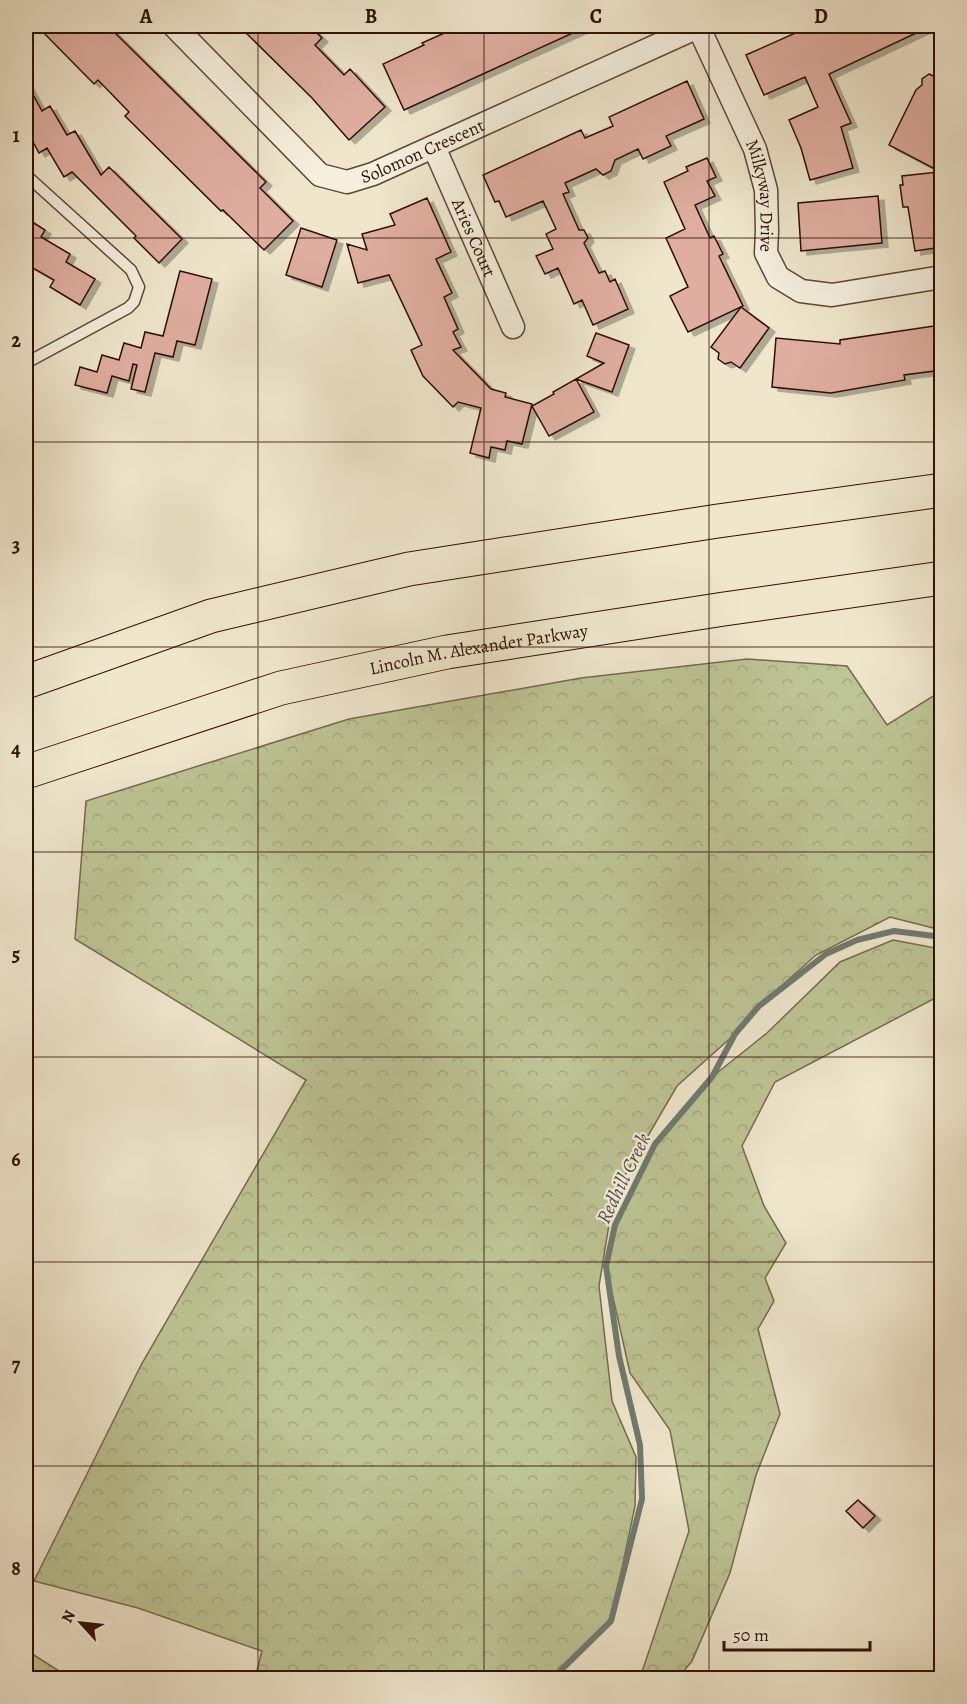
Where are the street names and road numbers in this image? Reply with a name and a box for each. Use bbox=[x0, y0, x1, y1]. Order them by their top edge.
street label: Solomon Crescent bbox=[358, 113, 488, 189]
street label: Milkyway Drive bbox=[740, 135, 779, 253]
street label: Aries Court bbox=[446, 194, 502, 281]
street label: Lincoln M. Alexander Parkway bbox=[367, 618, 591, 680]

